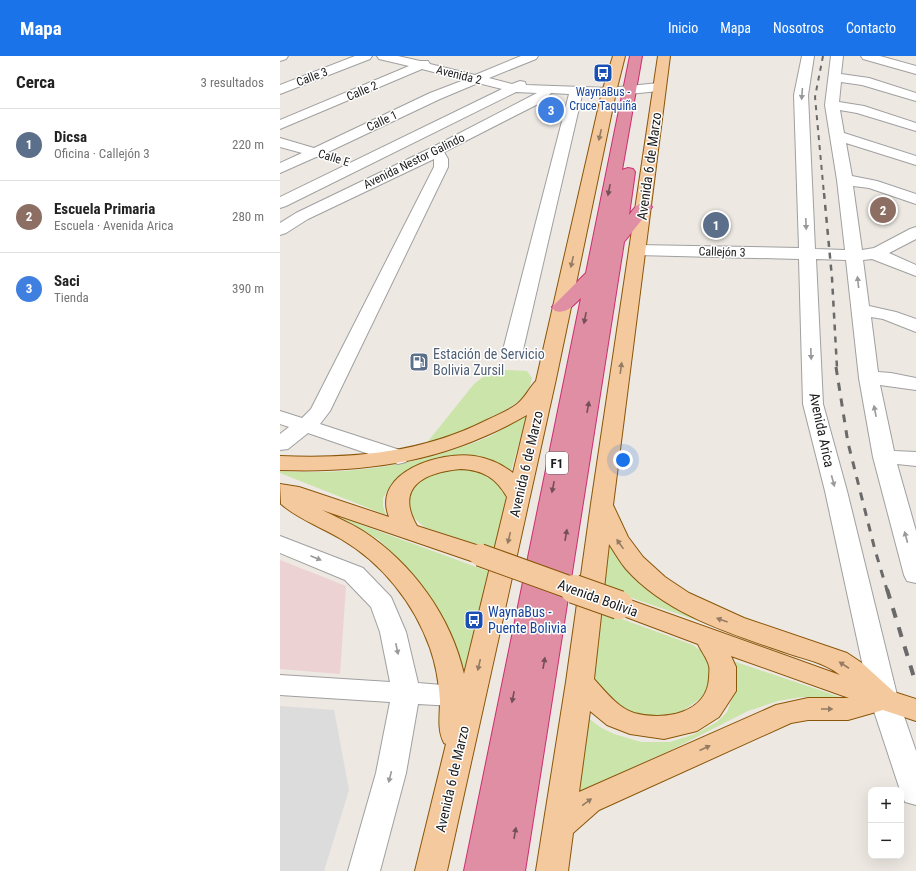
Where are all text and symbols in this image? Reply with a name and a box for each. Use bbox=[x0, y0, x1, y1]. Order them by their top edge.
text: Mapa bbox=[20, 17, 62, 40]
text: Inicio bbox=[668, 20, 698, 36]
text: Mapa bbox=[720, 20, 751, 36]
text: Nosotros bbox=[773, 20, 824, 36]
text: Contacto bbox=[846, 20, 896, 36]
bus stop icon: WaynaBus - Cruce Taquiña bbox=[592, 62, 614, 84]
street label: Avenida 2 bbox=[435, 63, 483, 87]
street label: Calle 3 bbox=[294, 65, 330, 89]
text: Cerca bbox=[16, 72, 55, 92]
text: 3 resultados bbox=[200, 75, 264, 90]
street label: Calle 2 bbox=[344, 78, 380, 104]
place label: WaynaBus - Cruce Taquiña bbox=[569, 85, 637, 113]
one-way arrow bbox=[798, 88, 805, 100]
pin: 3 bbox=[538, 95, 564, 125]
street label: Calle 1 bbox=[364, 108, 400, 134]
street label: Avenida 6 de Marzo bbox=[634, 111, 664, 221]
text: Dicsa bbox=[54, 128, 87, 146]
one-way arrow bbox=[596, 129, 602, 141]
street label: Avenida Nestor Galindo bbox=[361, 130, 467, 192]
text: 1 bbox=[26, 137, 32, 152]
text: 220 m bbox=[232, 137, 264, 152]
text: Oficina · Callejón 3 bbox=[54, 146, 150, 161]
street label: Calle E bbox=[316, 147, 352, 169]
one-way arrow bbox=[606, 184, 612, 197]
pin: 2 bbox=[870, 195, 896, 225]
text: Escuela Primaria bbox=[54, 200, 155, 218]
text: 2 bbox=[26, 209, 32, 224]
text: 280 m bbox=[232, 209, 264, 224]
pin: 1 bbox=[703, 210, 729, 240]
text: Escuela · Avenida Arica bbox=[54, 218, 173, 233]
one-way arrow bbox=[802, 218, 809, 230]
street label: Callejón 3 bbox=[698, 244, 746, 260]
one-way arrow bbox=[568, 255, 574, 268]
text: Saci bbox=[54, 272, 80, 290]
one-way arrow bbox=[855, 276, 861, 288]
text: 3 bbox=[26, 281, 32, 296]
text: 390 m bbox=[232, 281, 264, 296]
text: Tienda bbox=[54, 290, 89, 305]
one-way arrow bbox=[582, 312, 588, 324]
place label: Estación de Servicio Bolivia Zursil bbox=[433, 346, 545, 378]
one-way arrow bbox=[808, 348, 814, 361]
fuel station icon: Estación de Servicio Bolivia Zursil bbox=[408, 351, 430, 373]
one-way arrow bbox=[618, 362, 624, 374]
street label: Avenida Arica bbox=[806, 391, 838, 469]
one-way arrow bbox=[585, 401, 591, 413]
one-way arrow bbox=[872, 405, 878, 417]
street label: Avenida 6 de Marzo bbox=[506, 409, 546, 519]
your location bbox=[613, 450, 633, 470]
road number: F1 bbox=[546, 452, 568, 474]
one-way arrow bbox=[830, 476, 836, 488]
one-way arrow bbox=[550, 481, 556, 493]
one-way arrow bbox=[563, 529, 569, 541]
one-way arrow bbox=[902, 531, 908, 544]
one-way arrow bbox=[505, 532, 511, 545]
one-way arrow bbox=[616, 538, 624, 549]
one-way arrow bbox=[311, 555, 322, 561]
street label: Avenida Bolivia bbox=[556, 576, 640, 620]
place label: WaynaBus - Puente Bolivia bbox=[488, 604, 567, 636]
bus stop icon: WaynaBus - Puente Bolivia bbox=[463, 609, 485, 631]
one-way arrow bbox=[716, 616, 728, 622]
one-way arrow bbox=[394, 643, 400, 655]
one-way arrow bbox=[541, 657, 547, 669]
one-way arrow bbox=[475, 659, 481, 671]
one-way arrow bbox=[839, 661, 849, 669]
one-way arrow bbox=[510, 691, 516, 703]
one-way arrow bbox=[821, 706, 834, 712]
street label: Avenida 6 de Marzo bbox=[432, 724, 472, 834]
one-way arrow bbox=[700, 745, 712, 751]
one-way arrow bbox=[387, 770, 393, 783]
map controls bbox=[868, 787, 904, 859]
button: + bbox=[868, 787, 904, 823]
one-way arrow bbox=[582, 798, 593, 807]
button: − bbox=[868, 823, 904, 859]
one-way arrow bbox=[513, 826, 519, 839]

